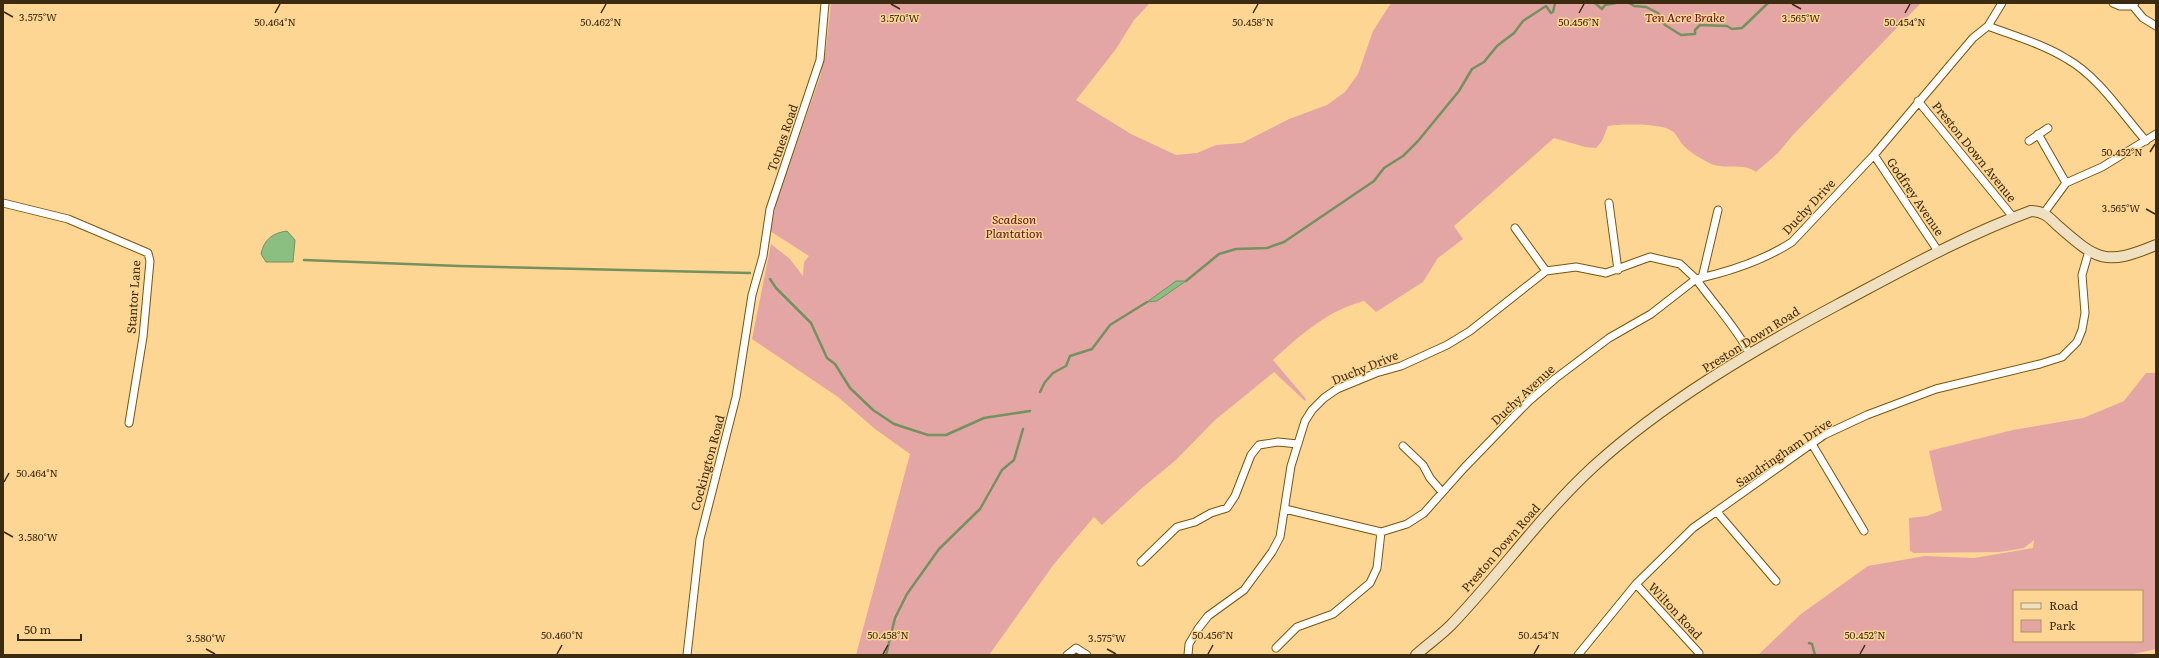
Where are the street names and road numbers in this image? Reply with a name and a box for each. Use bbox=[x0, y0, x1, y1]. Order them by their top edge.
street label: Preston Down Avenue bbox=[1928, 97, 2021, 206]
street label: Totnes Road bbox=[762, 101, 802, 174]
street label: Godfrey Avenue bbox=[1883, 154, 1949, 239]
street label: Duchy Drive bbox=[1778, 174, 1839, 238]
street label: Stantor Lane bbox=[121, 260, 145, 334]
street label: Preston Down Road bbox=[1698, 301, 1803, 376]
street label: Duchy Drive bbox=[1328, 345, 1401, 389]
street label: Duchy Avenue bbox=[1486, 360, 1558, 429]
street label: Cockington Road bbox=[686, 412, 729, 513]
street label: Sandringham Drive bbox=[1732, 413, 1835, 491]
street label: Preston Down Road bbox=[1457, 499, 1544, 596]
street label: Wilton Road bbox=[1645, 578, 1707, 643]

